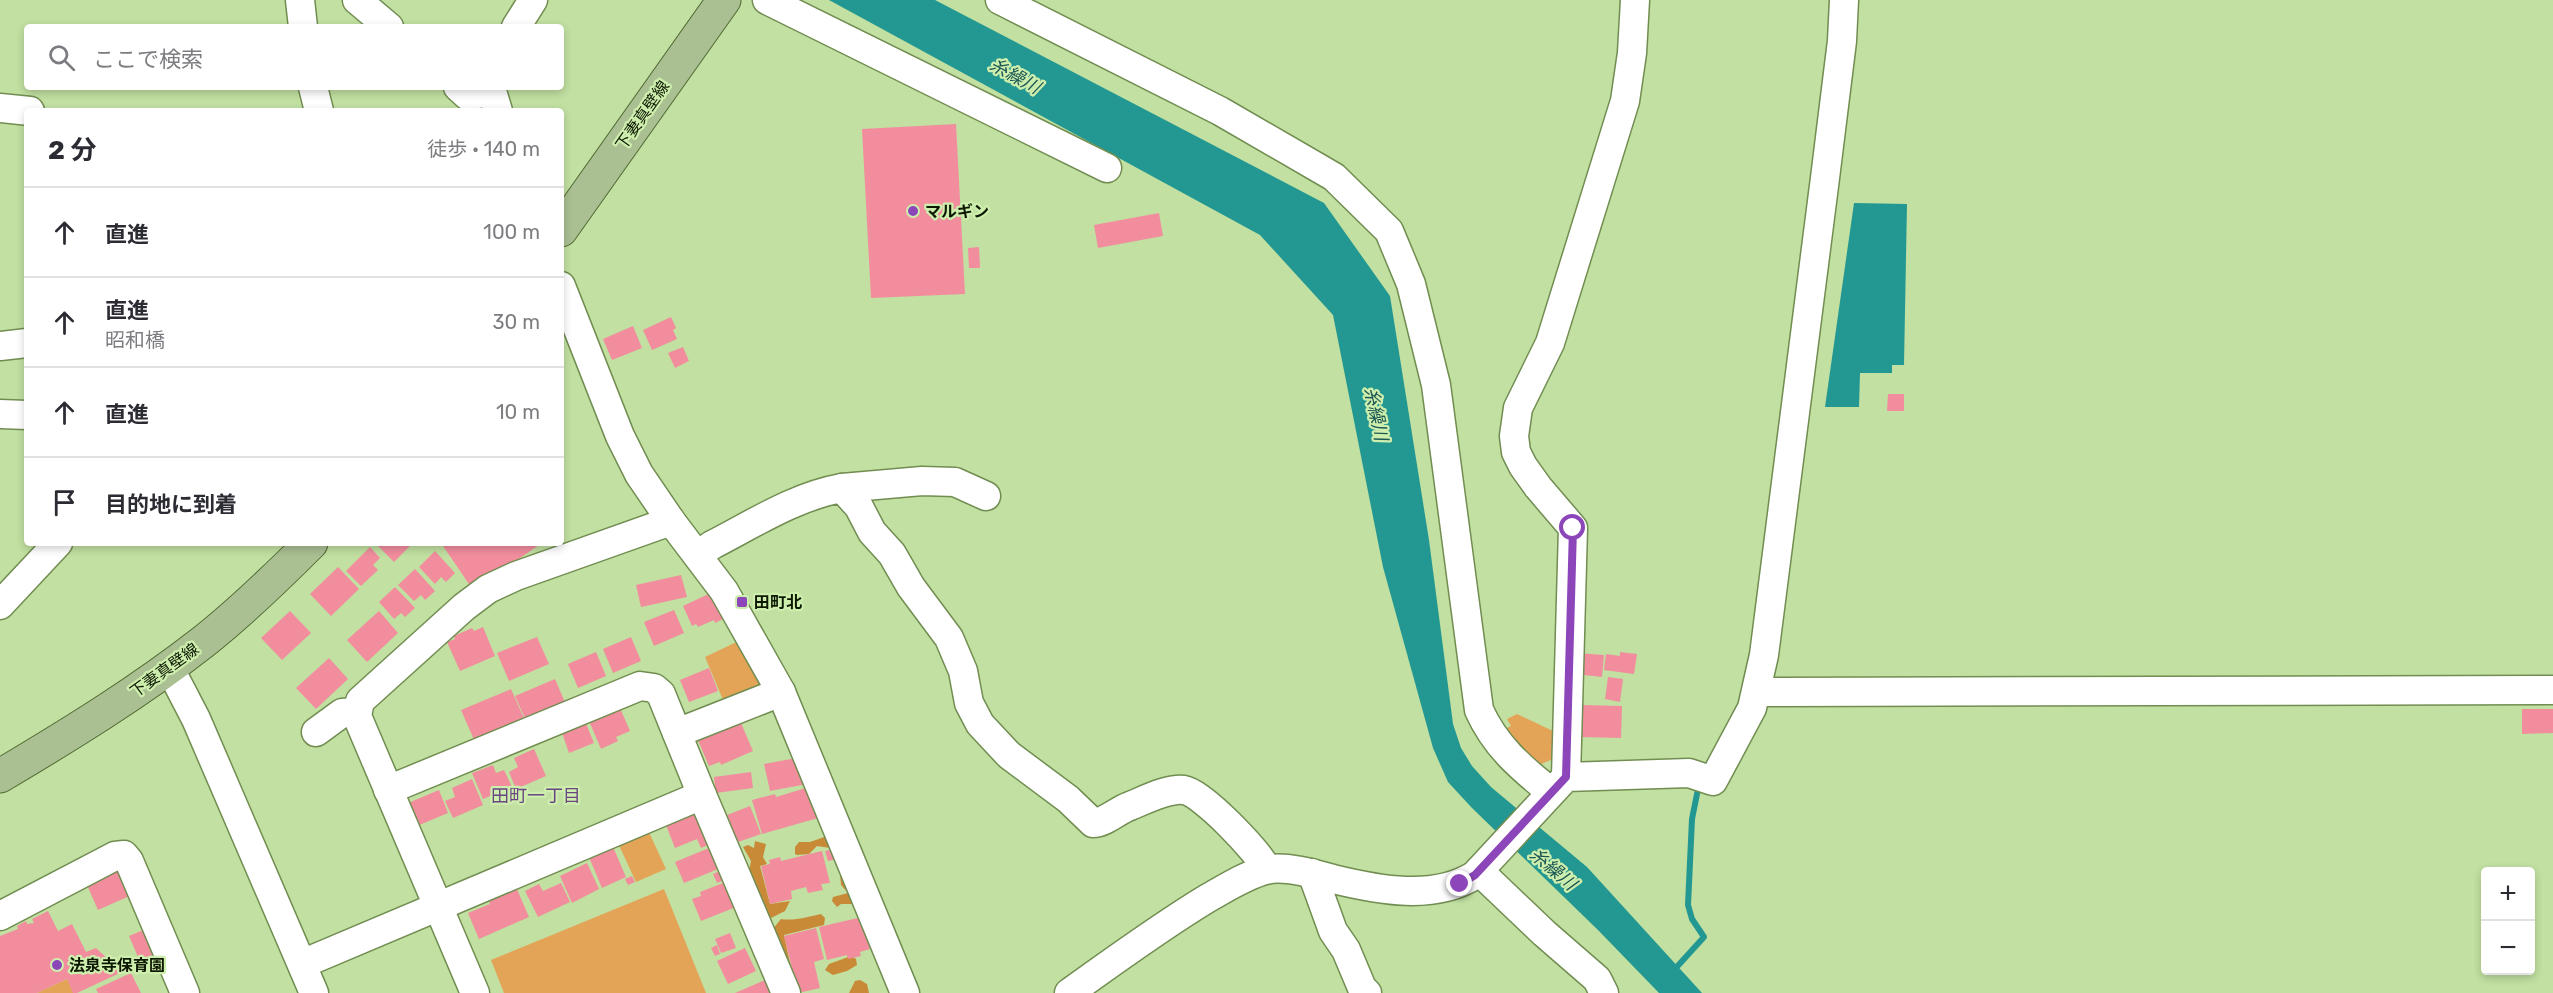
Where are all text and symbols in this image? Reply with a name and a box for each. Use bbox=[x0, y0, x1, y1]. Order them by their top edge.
search box bbox=[24, 24, 564, 90]
icon: search bbox=[45, 41, 78, 74]
text: ここで検索 bbox=[93, 46, 203, 73]
water label: 糸繰川 bbox=[986, 53, 1046, 100]
street label: 下妻真壁線 bbox=[612, 77, 673, 154]
text: 2 分 bbox=[48, 135, 96, 166]
text: 徒歩 · 140 m bbox=[427, 137, 540, 161]
place label: マルギン bbox=[925, 202, 989, 221]
marker: マルギン bbox=[906, 204, 920, 218]
icon: ahead bbox=[48, 216, 81, 249]
text: 100 m bbox=[483, 220, 540, 244]
text: 直進 bbox=[105, 221, 149, 248]
text: 直進 bbox=[105, 297, 149, 324]
icon: ahead bbox=[48, 306, 81, 339]
text: 30 m bbox=[493, 310, 540, 334]
text: 昭和橋 bbox=[105, 328, 165, 352]
water label: 糸繰川 bbox=[1360, 385, 1393, 445]
icon: ahead bbox=[48, 396, 81, 429]
text: 10 m bbox=[496, 400, 540, 424]
text: 直進 bbox=[105, 401, 149, 428]
icon: arrive bbox=[48, 486, 81, 519]
text: 目的地に到着 bbox=[105, 491, 237, 518]
route start bbox=[1559, 514, 1585, 540]
place label: 田町北 bbox=[754, 593, 802, 612]
marker: 田町北 bbox=[735, 595, 749, 609]
street label: 下妻真壁線 bbox=[126, 639, 202, 702]
district label: 田町一丁目 bbox=[491, 785, 581, 807]
water label: 糸繰川 bbox=[1525, 843, 1582, 896]
map controls bbox=[2481, 867, 2535, 975]
button: + bbox=[2481, 867, 2535, 921]
route end bbox=[1446, 870, 1472, 896]
button: − bbox=[2481, 921, 2535, 975]
place label: 法泉寺保育園 bbox=[69, 956, 165, 975]
marker: 法泉寺保育園 bbox=[50, 958, 64, 972]

